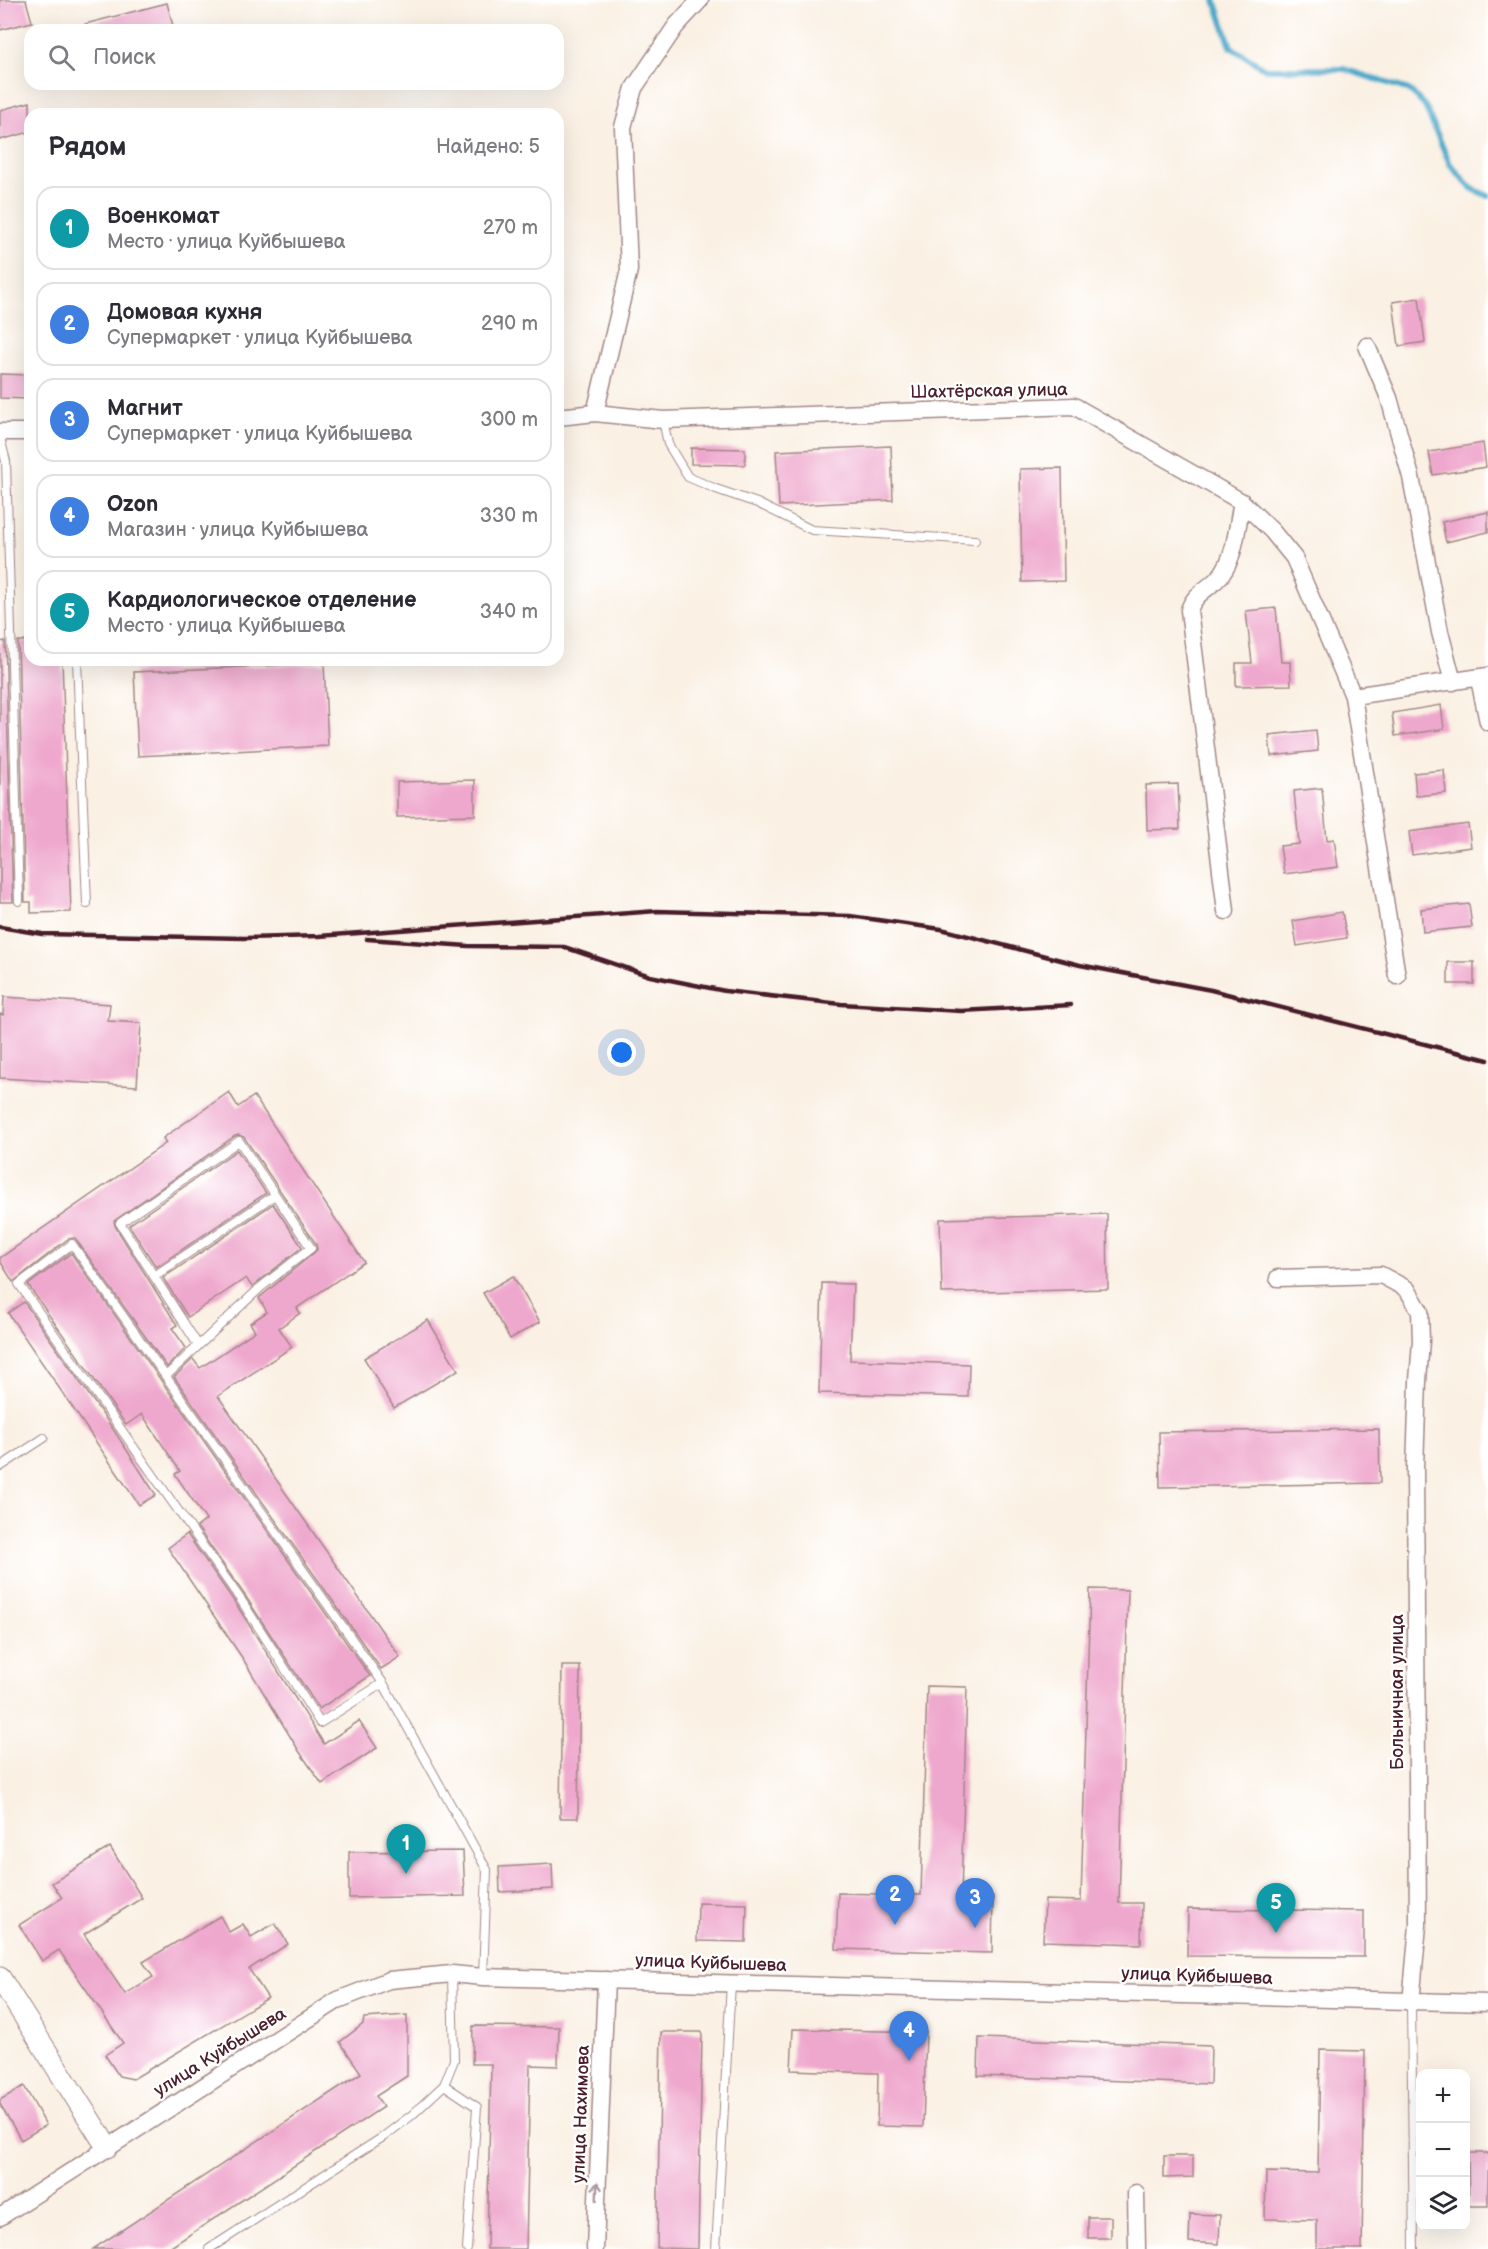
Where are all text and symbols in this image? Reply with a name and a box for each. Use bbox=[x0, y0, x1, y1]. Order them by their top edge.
search box bbox=[24, 24, 564, 90]
icon: search bbox=[45, 41, 78, 74]
text: Поиск bbox=[93, 44, 156, 71]
text: Рядом bbox=[48, 132, 126, 163]
text: Найдено: 5 bbox=[436, 135, 540, 159]
text: Военкомат bbox=[107, 203, 220, 230]
text: 1 bbox=[65, 216, 74, 240]
text: 270 m bbox=[483, 216, 538, 240]
text: Место · улица Куйбышева bbox=[107, 230, 346, 254]
text: Домовая кухня bbox=[107, 299, 262, 326]
text: 2 bbox=[64, 312, 75, 336]
text: 290 m bbox=[481, 312, 538, 336]
text: Супермаркет · улица Куйбышева bbox=[107, 326, 413, 350]
street label: Шахтёрская улица bbox=[910, 379, 1068, 403]
text: Магнит bbox=[107, 395, 183, 422]
text: 3 bbox=[64, 408, 75, 432]
text: 300 m bbox=[480, 408, 538, 432]
text: Супермаркет · улица Куйбышева bbox=[107, 422, 413, 446]
text: Ozon bbox=[107, 491, 158, 518]
text: 4 bbox=[64, 504, 75, 528]
text: 330 m bbox=[480, 504, 538, 528]
text: Магазин · улица Куйбышева bbox=[107, 518, 368, 542]
text: Кардиологическое отделение bbox=[107, 587, 417, 614]
text: 5 bbox=[64, 600, 75, 624]
text: 340 m bbox=[480, 600, 538, 624]
text: Место · улица Куйбышева bbox=[107, 614, 346, 638]
your location bbox=[607, 1038, 636, 1067]
street label: Больничная улица bbox=[1387, 1614, 1408, 1770]
pin: 1 bbox=[386, 1824, 426, 1874]
pin: 2 bbox=[876, 1876, 914, 1925]
pin: 3 bbox=[956, 1878, 994, 1928]
pin: 5 bbox=[1256, 1884, 1296, 1933]
street label: улица Куйбышева bbox=[635, 1950, 787, 1976]
street label: улица Куйбышева bbox=[1121, 1963, 1273, 1989]
street label: улица Куйбышева bbox=[150, 2003, 290, 2101]
pin: 4 bbox=[890, 2012, 928, 2061]
street label: улица Нахимова bbox=[568, 2044, 594, 2183]
map controls bbox=[1416, 2069, 1470, 2231]
button: + bbox=[1416, 2069, 1470, 2123]
button: − bbox=[1416, 2123, 1470, 2177]
button: layers bbox=[1416, 2177, 1470, 2231]
one-way arrow bbox=[592, 2181, 603, 2201]

